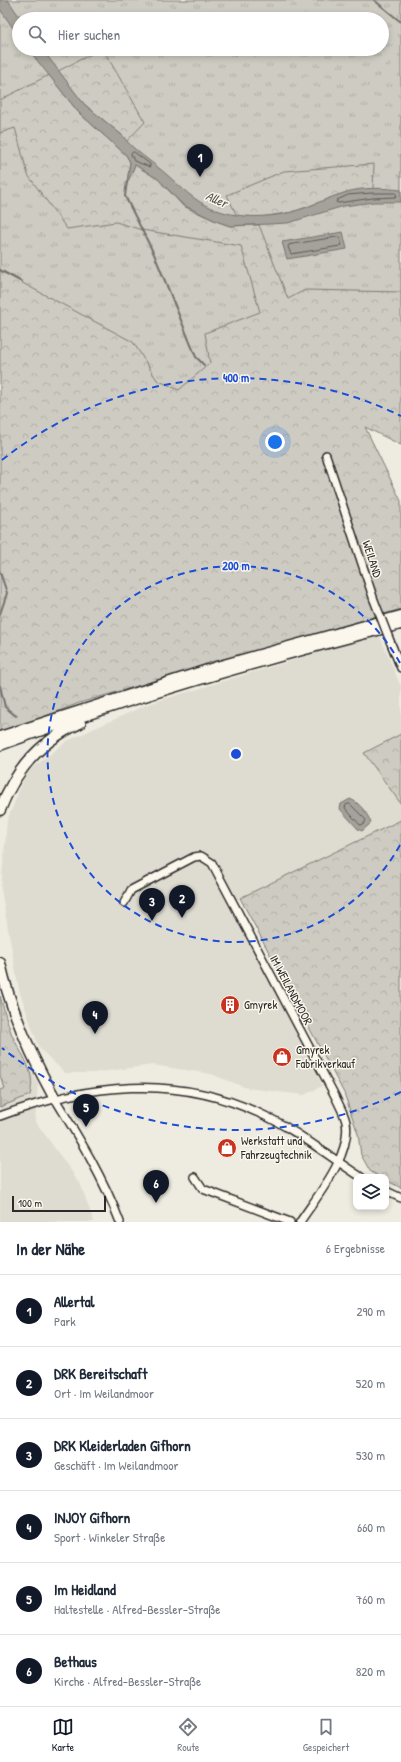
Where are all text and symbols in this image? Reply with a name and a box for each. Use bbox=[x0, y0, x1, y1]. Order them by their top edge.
search box bbox=[12, 12, 389, 56]
icon: search bbox=[26, 23, 48, 45]
text: Hier suchen bbox=[58, 24, 120, 45]
pin: 1 bbox=[187, 144, 213, 177]
water label: Aller bbox=[203, 186, 233, 212]
text: 400 m bbox=[223, 369, 249, 386]
your location bbox=[265, 432, 285, 452]
street label: WEILAND bbox=[359, 538, 387, 580]
text: 200 m bbox=[222, 557, 250, 574]
centre of rings bbox=[229, 747, 243, 761]
pin: 2 bbox=[169, 885, 195, 918]
pin: 3 bbox=[139, 888, 165, 921]
street label: IM WEILANDMOOR bbox=[266, 952, 317, 1028]
building icon: Gmyrek bbox=[219, 994, 241, 1016]
place label: Gmyrek bbox=[244, 996, 277, 1013]
pin: 4 bbox=[82, 1001, 108, 1034]
place label: Gmyrek Fabrikverkauf bbox=[295, 1041, 356, 1072]
shop icon: Gmyrek Fabrikverkauf bbox=[271, 1046, 293, 1068]
pin: 5 bbox=[73, 1094, 99, 1127]
place label: Werkstatt und Fahrzeugtechnik bbox=[240, 1132, 312, 1163]
shop icon: Werkstatt und Fahrzeugtechnik bbox=[216, 1137, 238, 1159]
pin: 6 bbox=[143, 1170, 169, 1203]
map controls bbox=[353, 1174, 389, 1210]
button: layers bbox=[353, 1174, 389, 1210]
scale bar bbox=[12, 1194, 106, 1213]
text: 100 m bbox=[18, 1196, 42, 1210]
text: In der Nähe bbox=[16, 1237, 85, 1260]
text: 6 Ergebnisse bbox=[326, 1239, 385, 1257]
text: Allertal bbox=[54, 1291, 95, 1312]
text: 1 bbox=[27, 1302, 31, 1320]
text: 290 m bbox=[356, 1302, 385, 1320]
text: Park bbox=[54, 1312, 76, 1330]
text: DRK Bereitschaft bbox=[54, 1363, 147, 1384]
text: 2 bbox=[26, 1374, 32, 1392]
text: 520 m bbox=[356, 1374, 385, 1392]
text: Ort · Im Weilandmoor bbox=[54, 1384, 154, 1402]
text: DRK Kleiderladen Gifhorn bbox=[54, 1435, 191, 1456]
text: 3 bbox=[26, 1446, 32, 1464]
text: 530 m bbox=[356, 1446, 385, 1464]
text: Geschäft · Im Weilandmoor bbox=[54, 1456, 179, 1474]
text: INJOY Gifhorn bbox=[54, 1507, 130, 1528]
text: 4 bbox=[27, 1518, 31, 1536]
text: 660 m bbox=[357, 1518, 385, 1536]
text: Sport · Winkeler Straße bbox=[54, 1528, 165, 1546]
text: Im Heidland bbox=[54, 1579, 116, 1600]
text: 5 bbox=[26, 1590, 32, 1608]
text: 760 m bbox=[356, 1590, 385, 1608]
text: Haltestelle · Alfred-Bessler-Straße bbox=[54, 1600, 221, 1618]
text: Bethaus bbox=[54, 1651, 97, 1672]
text: 6 bbox=[26, 1662, 32, 1680]
text: 820 m bbox=[356, 1662, 385, 1680]
text: Kirche · Alfred-Bessler-Straße bbox=[54, 1672, 201, 1690]
tab: Karte bbox=[52, 1716, 74, 1754]
tab: Route bbox=[177, 1716, 199, 1754]
tab: Gespeichert bbox=[303, 1716, 349, 1754]

